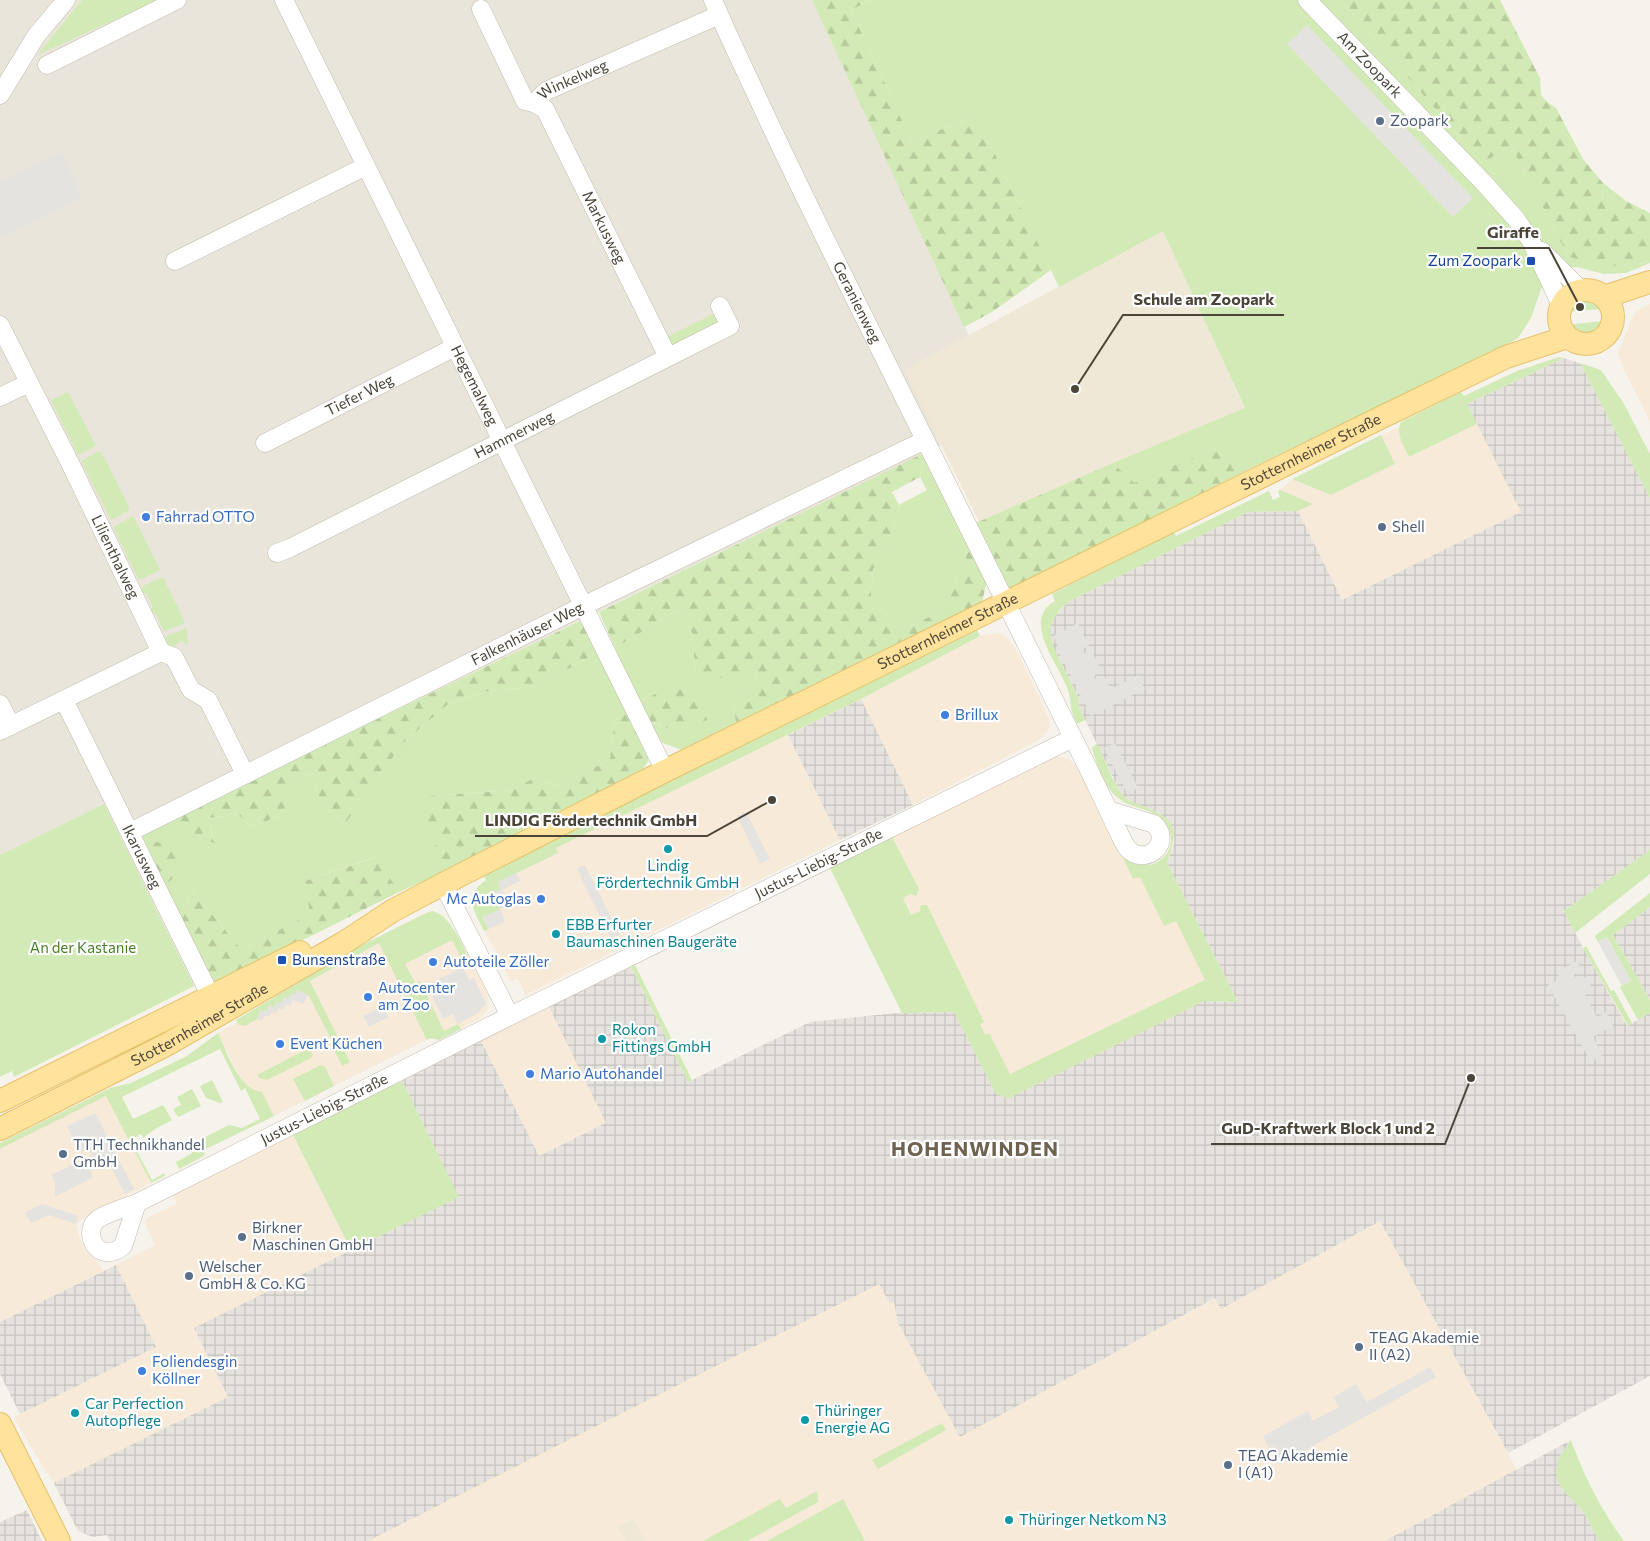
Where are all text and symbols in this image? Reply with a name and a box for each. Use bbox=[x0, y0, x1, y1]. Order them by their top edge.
street label: Am Zoopark bbox=[1334, 27, 1406, 101]
street label: Winkelweg bbox=[533, 55, 610, 103]
place label: Zoopark bbox=[1390, 111, 1449, 129]
marker: Zoopark bbox=[1374, 115, 1386, 127]
street label: Markusweg bbox=[579, 188, 630, 266]
callout: Giraffe bbox=[1477, 217, 1549, 248]
text: Giraffe bbox=[1487, 222, 1539, 241]
place label: Zum Zoopark bbox=[1428, 251, 1521, 269]
marker: Zum Zoopark bbox=[1525, 255, 1537, 267]
street label: Geranienweg bbox=[830, 258, 886, 346]
callout: Schule am Zoopark bbox=[1123, 284, 1284, 315]
text: Schule am Zoopark bbox=[1134, 289, 1275, 308]
street label: Hegemalweg bbox=[448, 342, 503, 428]
street label: Tiefer Weg bbox=[322, 370, 396, 419]
street label: Hammerweg bbox=[471, 406, 557, 462]
street label: Stotternheimer Straße bbox=[1237, 409, 1384, 493]
place label: Fahrrad OTTO bbox=[156, 507, 255, 525]
marker: Fahrrad OTTO bbox=[140, 511, 152, 523]
street label: Lilienthalweg bbox=[88, 512, 144, 601]
place label: Shell bbox=[1392, 517, 1425, 535]
marker: Shell bbox=[1376, 521, 1388, 533]
street label: Stotternheimer Straße bbox=[874, 588, 1020, 673]
street label: Falkenhäuser Weg bbox=[468, 597, 586, 668]
place label: Brillux bbox=[955, 705, 999, 723]
marker: Brillux bbox=[939, 709, 951, 721]
callout: LINDIG Fördertechnik GmbH bbox=[475, 805, 707, 836]
text: LINDIG Fördertechnik GmbH bbox=[485, 810, 697, 829]
street label: Ikarusweg bbox=[119, 821, 166, 891]
street label: Justus-Liebig-Straße bbox=[751, 824, 885, 902]
marker: Lindig Fördertechnik GmbH bbox=[662, 843, 674, 855]
place label: Lindig Fördertechnik GmbH bbox=[596, 856, 740, 891]
place label: Mc Autoglas bbox=[446, 889, 531, 907]
marker: Mc Autoglas bbox=[535, 893, 547, 905]
place label: EBB Erfurter Baumaschinen Baugeräte bbox=[566, 915, 737, 950]
marker: EBB Erfurter Baumaschinen Baugeräte bbox=[550, 928, 562, 940]
park label: An der Kastanie bbox=[30, 938, 136, 956]
place label: Bunsenstraße bbox=[292, 950, 386, 968]
place label: Autoteile Zöller bbox=[443, 952, 549, 970]
marker: Bunsenstraße bbox=[276, 954, 288, 966]
marker: Autoteile Zöller bbox=[427, 956, 439, 968]
street label: Stotternheimer Straße bbox=[127, 978, 271, 1069]
place label: Autocenter am Zoo bbox=[378, 978, 455, 1013]
marker: Autocenter am Zoo bbox=[362, 991, 374, 1003]
place label: Rokon Fittings GmbH bbox=[612, 1020, 711, 1055]
marker: Rokon Fittings GmbH bbox=[596, 1033, 608, 1045]
place label: Event Küchen bbox=[290, 1034, 382, 1052]
marker: Event Küchen bbox=[274, 1038, 286, 1050]
place label: Mario Autohandel bbox=[540, 1064, 663, 1082]
marker: Mario Autohandel bbox=[524, 1068, 536, 1080]
street label: Justus-Liebig-Straße bbox=[257, 1069, 391, 1148]
callout: GuD-Kraftwerk Block 1 und 2 bbox=[1211, 1113, 1445, 1144]
text: GuD-Kraftwerk Block 1 und 2 bbox=[1221, 1118, 1435, 1137]
place label: TTH Technikhandel GmbH bbox=[73, 1135, 205, 1170]
district label: HOHENWINDEN bbox=[891, 1136, 1059, 1160]
marker: TTH Technikhandel GmbH bbox=[57, 1148, 69, 1160]
place label: Birkner Maschinen GmbH bbox=[252, 1218, 373, 1253]
marker: Birkner Maschinen GmbH bbox=[236, 1231, 248, 1243]
place label: Welscher GmbH & Co. KG bbox=[199, 1257, 306, 1292]
marker: Welscher GmbH & Co. KG bbox=[183, 1270, 195, 1282]
place label: TEAG Akademie II (A2) bbox=[1369, 1328, 1479, 1363]
marker: TEAG Akademie II (A2) bbox=[1353, 1341, 1365, 1353]
place label: Foliendesgin Köllner bbox=[152, 1352, 237, 1387]
marker: Foliendesgin Köllner bbox=[136, 1365, 148, 1377]
place label: Car Perfection Autopflege bbox=[85, 1394, 184, 1429]
place label: Thüringer Energie AG bbox=[815, 1401, 890, 1436]
marker: Car Perfection Autopflege bbox=[69, 1407, 81, 1419]
marker: Thüringer Energie AG bbox=[799, 1414, 811, 1426]
place label: TEAG Akademie I (A1) bbox=[1238, 1446, 1348, 1481]
marker: TEAG Akademie I (A1) bbox=[1222, 1459, 1234, 1471]
place label: Thüringer Netkom N3 bbox=[1019, 1510, 1167, 1528]
marker: Thüringer Netkom N3 bbox=[1003, 1514, 1015, 1526]

